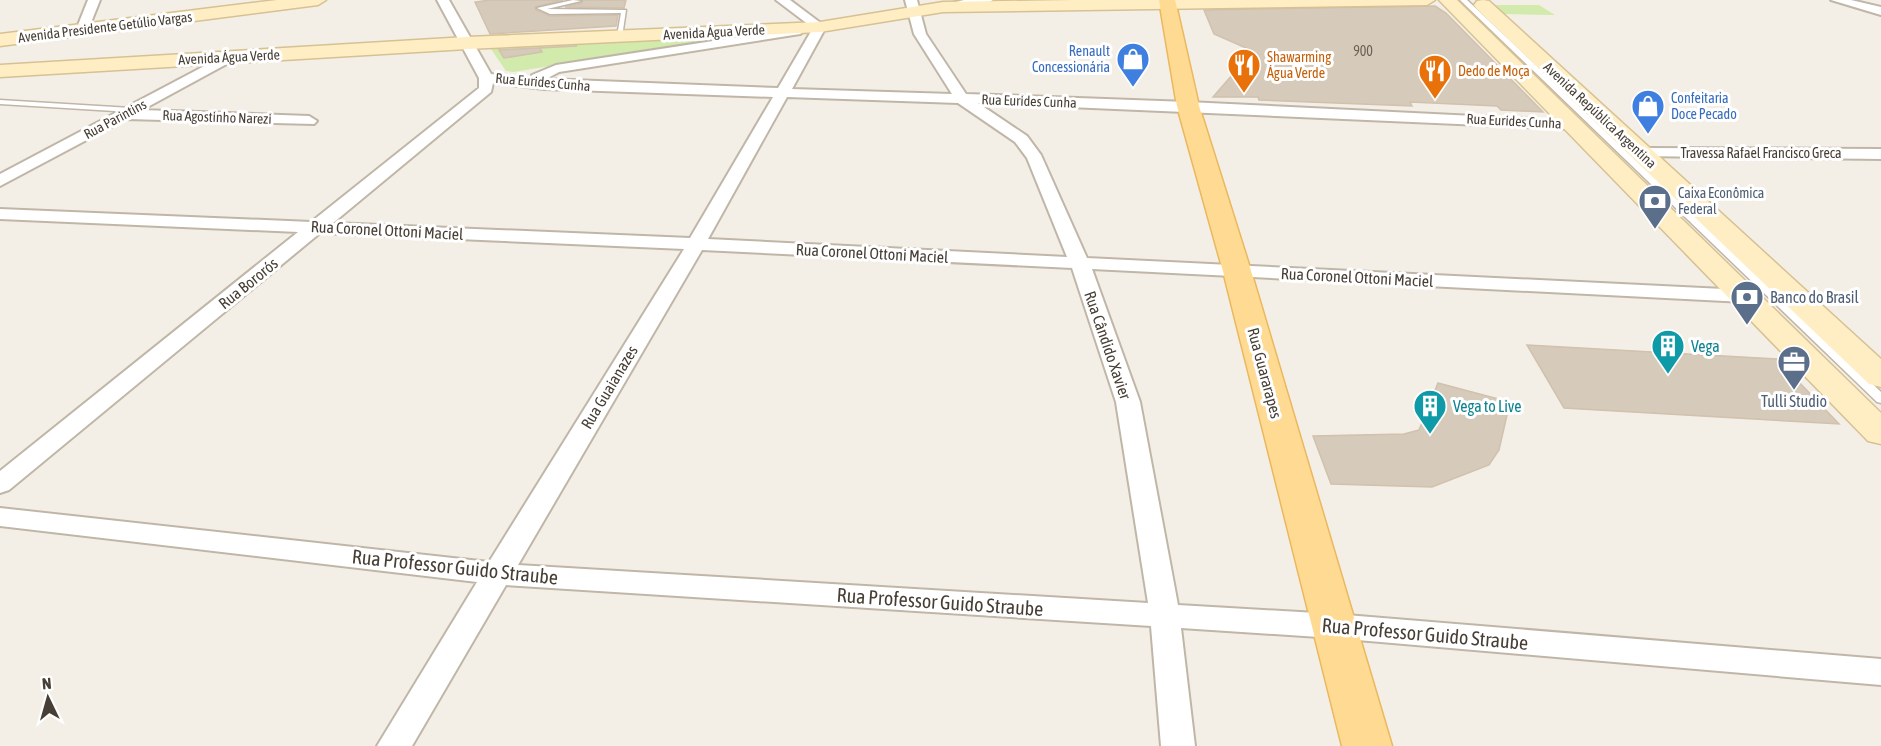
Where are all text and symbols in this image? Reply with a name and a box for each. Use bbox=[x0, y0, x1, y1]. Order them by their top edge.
street label: Avenida Presidente Getúlio Vargas bbox=[17, 8, 193, 46]
street label: Avenida Água Verde bbox=[663, 21, 765, 43]
shop icon: Renault Concessionária bbox=[1115, 41, 1151, 88]
place label: Renault Concessionária bbox=[1032, 43, 1110, 75]
house number: 900 bbox=[1353, 43, 1373, 59]
street label: Avenida Água Verde bbox=[178, 46, 280, 68]
restaurant icon: Shawarming Água Verde bbox=[1226, 47, 1262, 94]
place label: Shawarming Água Verde bbox=[1267, 49, 1331, 81]
restaurant icon: Dedo de Moça bbox=[1417, 53, 1453, 100]
street label: Avenida República Argentina bbox=[1540, 59, 1660, 171]
place label: Dedo de Moça bbox=[1458, 63, 1530, 79]
street label: Rua Eurides Cunha bbox=[495, 70, 591, 94]
shop icon: Confeitaria Doce Pecado bbox=[1630, 88, 1666, 135]
place label: Confeitaria Doce Pecado bbox=[1671, 90, 1737, 122]
street label: Rua Eurides Cunha bbox=[981, 91, 1077, 111]
street label: Rua Parintins bbox=[81, 96, 149, 142]
street label: Rua Agostinho Narezi bbox=[162, 107, 272, 127]
street label: Rua Eurides Cunha bbox=[1466, 111, 1562, 131]
street label: Travessa Rafael Francisco Greca bbox=[1681, 145, 1841, 161]
bank icon: Caixa Econômica Federal bbox=[1637, 183, 1673, 230]
place label: Caixa Econômica Federal bbox=[1678, 185, 1764, 217]
street label: Rua Coronel Ottoni Maciel bbox=[310, 217, 464, 243]
street label: Rua Coronel Ottoni Maciel bbox=[795, 240, 949, 266]
street label: Rua Bororós bbox=[215, 254, 281, 312]
street label: Rua Coronel Ottoni Maciel bbox=[1280, 264, 1434, 290]
bank icon: Banco do Brasil bbox=[1729, 279, 1765, 326]
place label: Banco do Brasil bbox=[1770, 288, 1859, 306]
street label: Rua Cândido Xavier bbox=[1081, 289, 1135, 402]
street label: Rua Guararapes bbox=[1243, 326, 1286, 421]
building icon: Vega bbox=[1650, 328, 1686, 375]
place label: Vega bbox=[1691, 337, 1720, 356]
street label: Rua Guaianazes bbox=[577, 342, 641, 432]
office icon: Tulli Studio bbox=[1776, 344, 1812, 391]
building icon: Vega to Live bbox=[1412, 388, 1448, 435]
place label: Tulli Studio bbox=[1761, 392, 1827, 410]
place label: Vega to Live bbox=[1453, 397, 1522, 416]
street label: Rua Professor Guido Straube bbox=[351, 544, 559, 589]
street label: Rua Professor Guido Straube bbox=[836, 583, 1044, 620]
street label: Rua Professor Guido Straube bbox=[1321, 613, 1529, 654]
north arrow bbox=[18, 668, 78, 728]
text: N bbox=[41, 674, 52, 692]

